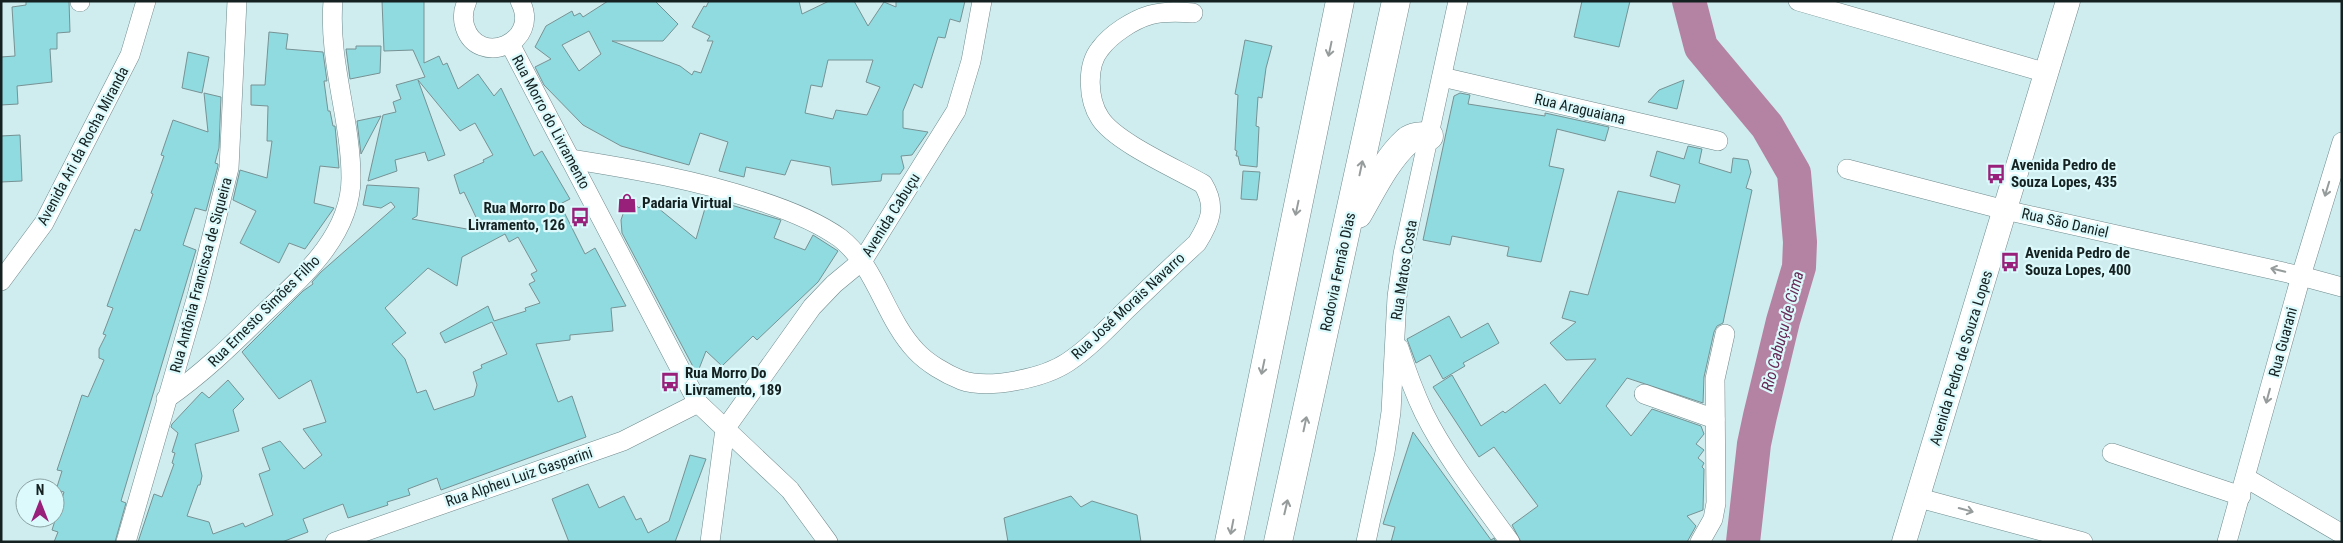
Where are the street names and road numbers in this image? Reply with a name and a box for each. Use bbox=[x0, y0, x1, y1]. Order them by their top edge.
street label: Rua Morro do Livramento bbox=[508, 52, 594, 192]
street label: Avenida Ari da Rocha Miranda bbox=[34, 64, 132, 228]
street label: Rua Araguaiana bbox=[1533, 90, 1627, 128]
street label: Avenida Cabuçu bbox=[858, 170, 924, 260]
street label: Rua Antônia Francisca de Siqueira bbox=[166, 175, 236, 375]
street label: Rua São Daniel bbox=[2020, 204, 2110, 242]
street label: Rodovia Fernão Dias bbox=[1317, 211, 1359, 333]
street label: Rua Matos Costa bbox=[1387, 219, 1421, 321]
street label: Rua José Morais Navarro bbox=[1068, 249, 1188, 363]
street label: Rua Ernesto Simões Filho bbox=[204, 251, 324, 371]
street label: Avenida Pedro de Souza Lopes bbox=[1926, 268, 1996, 448]
street label: Rua Guarani bbox=[2265, 305, 2301, 379]
street label: Rua Alpheu Luiz Gasparini bbox=[443, 443, 595, 511]

